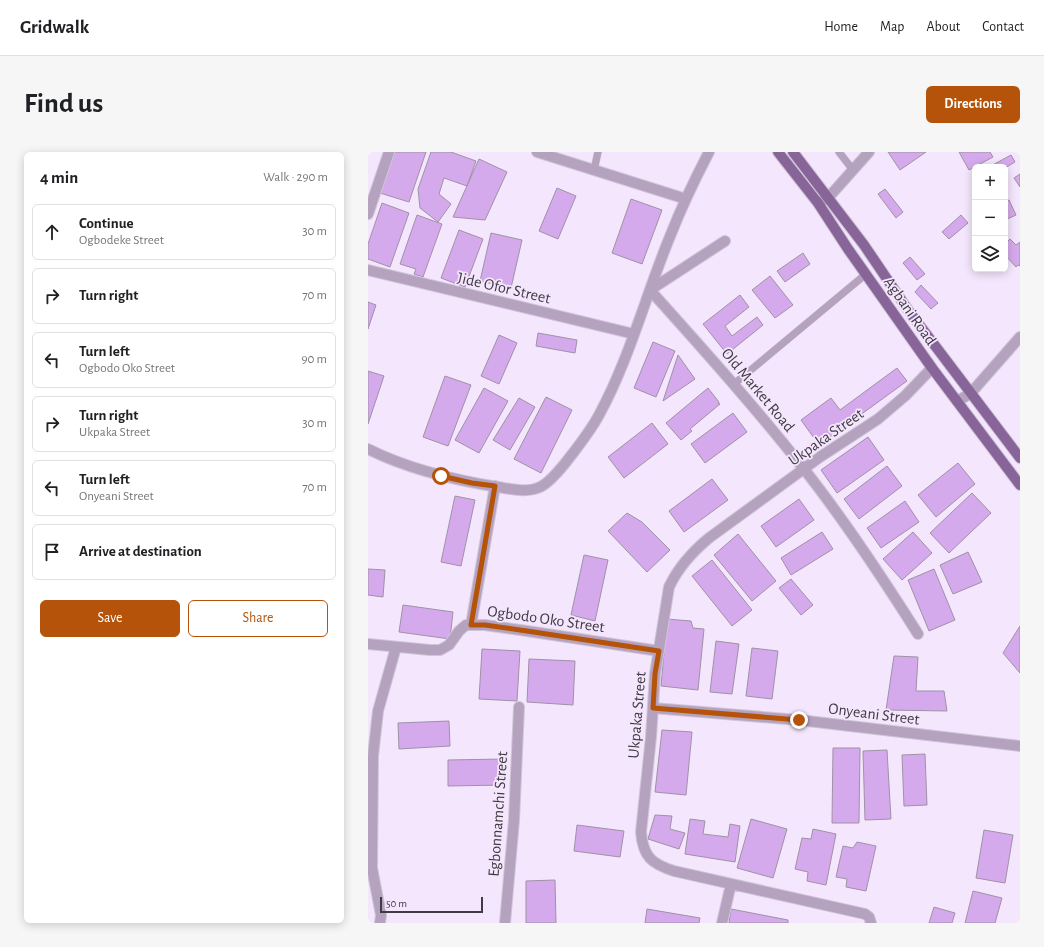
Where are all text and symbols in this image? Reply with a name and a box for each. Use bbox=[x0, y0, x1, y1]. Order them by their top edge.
text: Gridwalk bbox=[20, 18, 89, 37]
text: Home bbox=[824, 20, 858, 34]
text: Map bbox=[880, 20, 904, 34]
text: About bbox=[926, 20, 960, 34]
text: Contact bbox=[982, 20, 1024, 34]
button: Directions bbox=[926, 86, 1020, 123]
text: Find us bbox=[24, 90, 103, 118]
map controls bbox=[972, 164, 1008, 272]
button: + bbox=[972, 164, 1008, 200]
text: 4 min bbox=[40, 169, 78, 186]
text: Walk · 290 m bbox=[263, 171, 328, 184]
button: − bbox=[972, 200, 1008, 236]
text: Continue bbox=[79, 216, 134, 231]
icon: ahead bbox=[41, 221, 63, 243]
text: 30 m bbox=[302, 225, 327, 238]
text: Ogbodeke Street bbox=[79, 234, 164, 247]
button: layers bbox=[972, 236, 1008, 272]
street label: Jide Ofor Street bbox=[456, 270, 552, 306]
street label: Agbani Road bbox=[881, 274, 939, 348]
icon: right bbox=[41, 285, 63, 307]
text: Turn right bbox=[79, 288, 138, 303]
text: 70 m bbox=[302, 289, 327, 302]
text: Turn left bbox=[79, 344, 130, 359]
street label: Old Market Road bbox=[718, 345, 798, 435]
icon: left bbox=[41, 349, 63, 371]
text: 90 m bbox=[301, 353, 327, 366]
text: Ogbodo Oko Street bbox=[79, 362, 175, 375]
street label: Ukpaka Street bbox=[786, 405, 866, 469]
text: Turn right bbox=[79, 408, 138, 423]
icon: right bbox=[41, 413, 63, 435]
text: 30 m bbox=[302, 417, 327, 430]
text: Ukpaka Street bbox=[79, 426, 150, 439]
route start bbox=[432, 467, 450, 485]
text: Turn left bbox=[79, 472, 130, 487]
icon: left bbox=[41, 477, 63, 499]
text: 70 m bbox=[302, 481, 327, 494]
text: Onyeani Street bbox=[79, 490, 154, 503]
icon: arrive bbox=[41, 541, 63, 563]
text: Arrive at destination bbox=[79, 544, 202, 559]
button: Save bbox=[40, 600, 180, 637]
button: Share bbox=[188, 600, 328, 637]
street label: Ogbodo Oko Street bbox=[486, 603, 606, 635]
street label: Ukpaka Street bbox=[625, 671, 649, 759]
street label: Onyeani Street bbox=[827, 700, 921, 729]
route end bbox=[790, 711, 808, 729]
street label: Egbonnamchi Street bbox=[486, 751, 510, 877]
scale bar bbox=[380, 895, 483, 914]
text: 50 m bbox=[386, 898, 407, 909]

